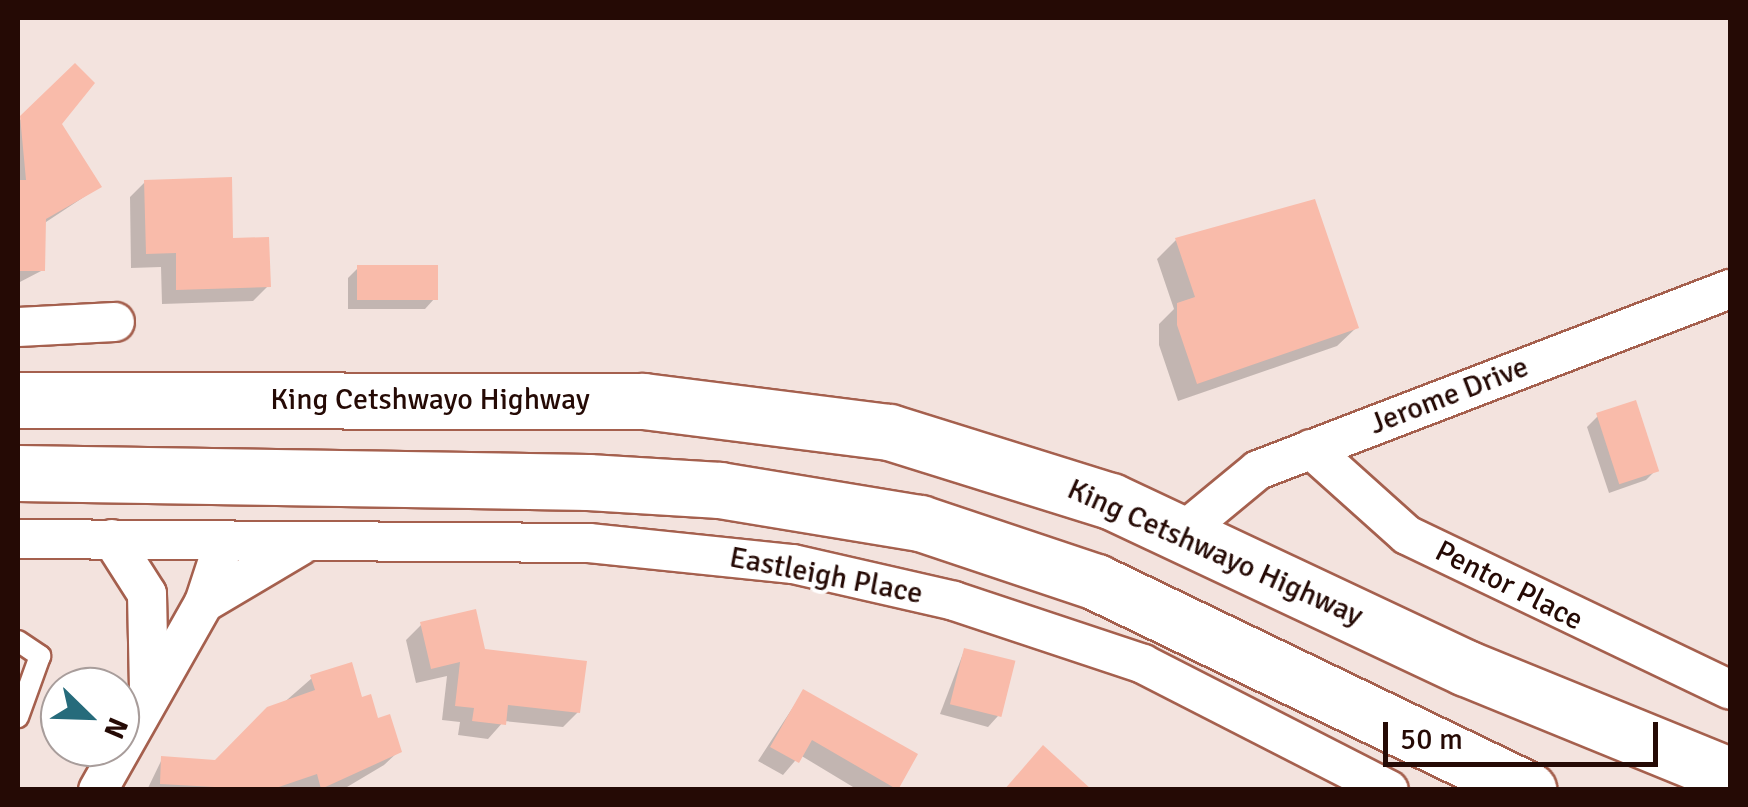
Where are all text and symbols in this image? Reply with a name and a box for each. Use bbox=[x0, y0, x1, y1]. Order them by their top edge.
street label: Jerome Drive bbox=[1365, 349, 1533, 443]
street label: King Cetshwayo Highway bbox=[270, 382, 590, 418]
street label: King Cetshwayo Highway bbox=[1062, 472, 1368, 634]
street label: Pentor Place bbox=[1429, 533, 1589, 639]
street label: Eastleigh Place bbox=[726, 540, 926, 612]
north arrow bbox=[40, 667, 140, 767]
scale bar bbox=[1388, 702, 1663, 764]
text: N bbox=[96, 712, 135, 744]
text: 50 m bbox=[1400, 721, 1463, 758]

